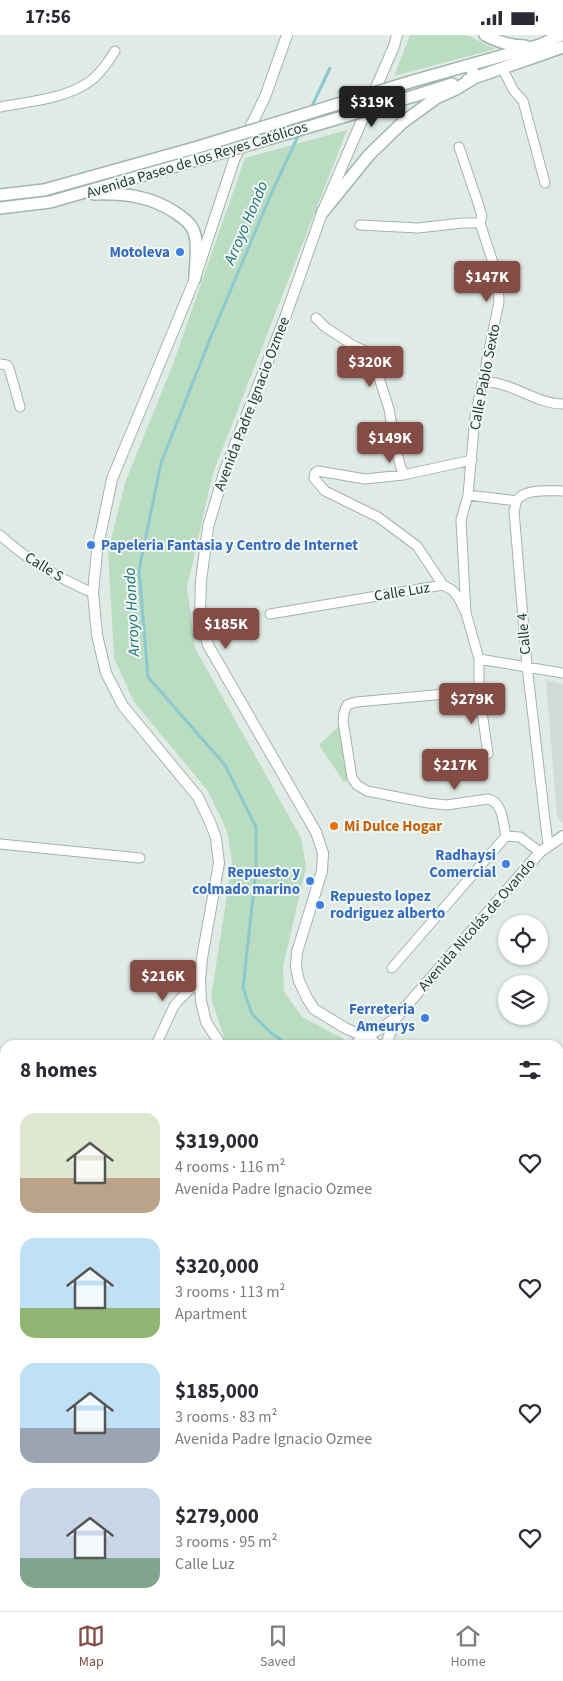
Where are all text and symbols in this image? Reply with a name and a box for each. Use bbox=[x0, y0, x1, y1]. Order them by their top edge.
text: 17:56 bbox=[25, 4, 71, 31]
pin: $319K bbox=[337, 86, 407, 128]
text: $319K bbox=[350, 91, 394, 113]
street label: Avenida Paseo de los Reyes Católicos bbox=[84, 116, 310, 204]
water label: Arroyo Hondo bbox=[218, 178, 273, 269]
place label: Motoleva bbox=[109, 242, 170, 263]
marker: Motoleva bbox=[174, 246, 186, 258]
pin: $147K bbox=[452, 261, 522, 303]
text: $147K bbox=[465, 266, 509, 288]
street label: Avenida Padre Ignacio Ozmee bbox=[209, 314, 295, 494]
street label: Calle Pablo Sexto bbox=[464, 322, 506, 432]
pin: $320K bbox=[335, 345, 405, 388]
text: $320K bbox=[348, 351, 392, 373]
pin: $149K bbox=[355, 421, 425, 464]
text: $149K bbox=[368, 427, 412, 449]
place label: Papeleria Fantasia y Centro de Internet bbox=[101, 535, 358, 556]
marker: Papeleria Fantasia y Centro de Internet bbox=[85, 539, 97, 551]
street label: Calle S bbox=[21, 547, 67, 587]
water label: Arroyo Hondo bbox=[119, 567, 145, 658]
street label: Calle Luz bbox=[373, 577, 431, 607]
pin: $185K bbox=[191, 607, 261, 650]
street label: Calle 4 bbox=[512, 612, 536, 656]
text: $185K bbox=[204, 613, 248, 635]
pin: $279K bbox=[437, 683, 507, 725]
text: $279K bbox=[450, 688, 494, 710]
pin: $217K bbox=[420, 749, 490, 791]
text: $217K bbox=[433, 754, 477, 776]
place label: Mi Dulce Hogar bbox=[344, 816, 442, 837]
marker: Mi Dulce Hogar bbox=[328, 820, 340, 832]
place label: Radhaysi Comercial bbox=[429, 845, 497, 883]
street label: Avenida Nicolás de Ovando bbox=[413, 854, 541, 996]
marker: Radhaysi Comercial bbox=[500, 858, 512, 870]
place label: Repuesto y colmado marino bbox=[192, 862, 300, 900]
marker: Repuesto y colmado marino bbox=[304, 875, 316, 887]
place label: Repuesto lopez rodriguez alberto bbox=[330, 886, 445, 924]
marker: Repuesto lopez rodriguez alberto bbox=[314, 899, 326, 911]
map controls bbox=[498, 915, 548, 1025]
button: locate bbox=[498, 915, 548, 965]
pin: $216K bbox=[128, 959, 198, 1002]
text: $216K bbox=[141, 965, 185, 987]
button: layers bbox=[498, 975, 548, 1025]
place label: Ferreteria Ameurys bbox=[349, 999, 415, 1037]
marker: Ferreteria Ameurys bbox=[419, 1012, 431, 1024]
text: 8 homes bbox=[20, 1055, 97, 1085]
icon: filters bbox=[516, 1056, 544, 1084]
text: $319,000 bbox=[175, 1126, 259, 1156]
icon: home bbox=[60, 1133, 120, 1193]
icon: heart bbox=[516, 1149, 544, 1177]
text: 4 rooms · 116 m² bbox=[175, 1156, 285, 1178]
text: Avenida Padre Ignacio Ozmee bbox=[175, 1178, 372, 1200]
text: $320,000 bbox=[175, 1251, 259, 1281]
icon: home bbox=[60, 1258, 120, 1318]
icon: heart bbox=[516, 1274, 544, 1302]
text: 3 rooms · 113 m² bbox=[175, 1281, 285, 1303]
text: Apartment bbox=[175, 1303, 247, 1325]
text: $185,000 bbox=[175, 1376, 259, 1406]
icon: home bbox=[60, 1383, 120, 1443]
icon: heart bbox=[516, 1399, 544, 1427]
text: 3 rooms · 83 m² bbox=[175, 1406, 277, 1428]
text: Avenida Padre Ignacio Ozmee bbox=[175, 1428, 372, 1450]
text: $279,000 bbox=[175, 1501, 259, 1531]
icon: home bbox=[60, 1508, 120, 1568]
icon: heart bbox=[516, 1524, 544, 1552]
text: 3 rooms · 95 m² bbox=[175, 1531, 277, 1553]
text: Calle Luz bbox=[175, 1553, 235, 1575]
tab: Map bbox=[77, 1622, 105, 1672]
tab: Saved bbox=[260, 1622, 296, 1672]
tab: Home bbox=[450, 1622, 486, 1672]

